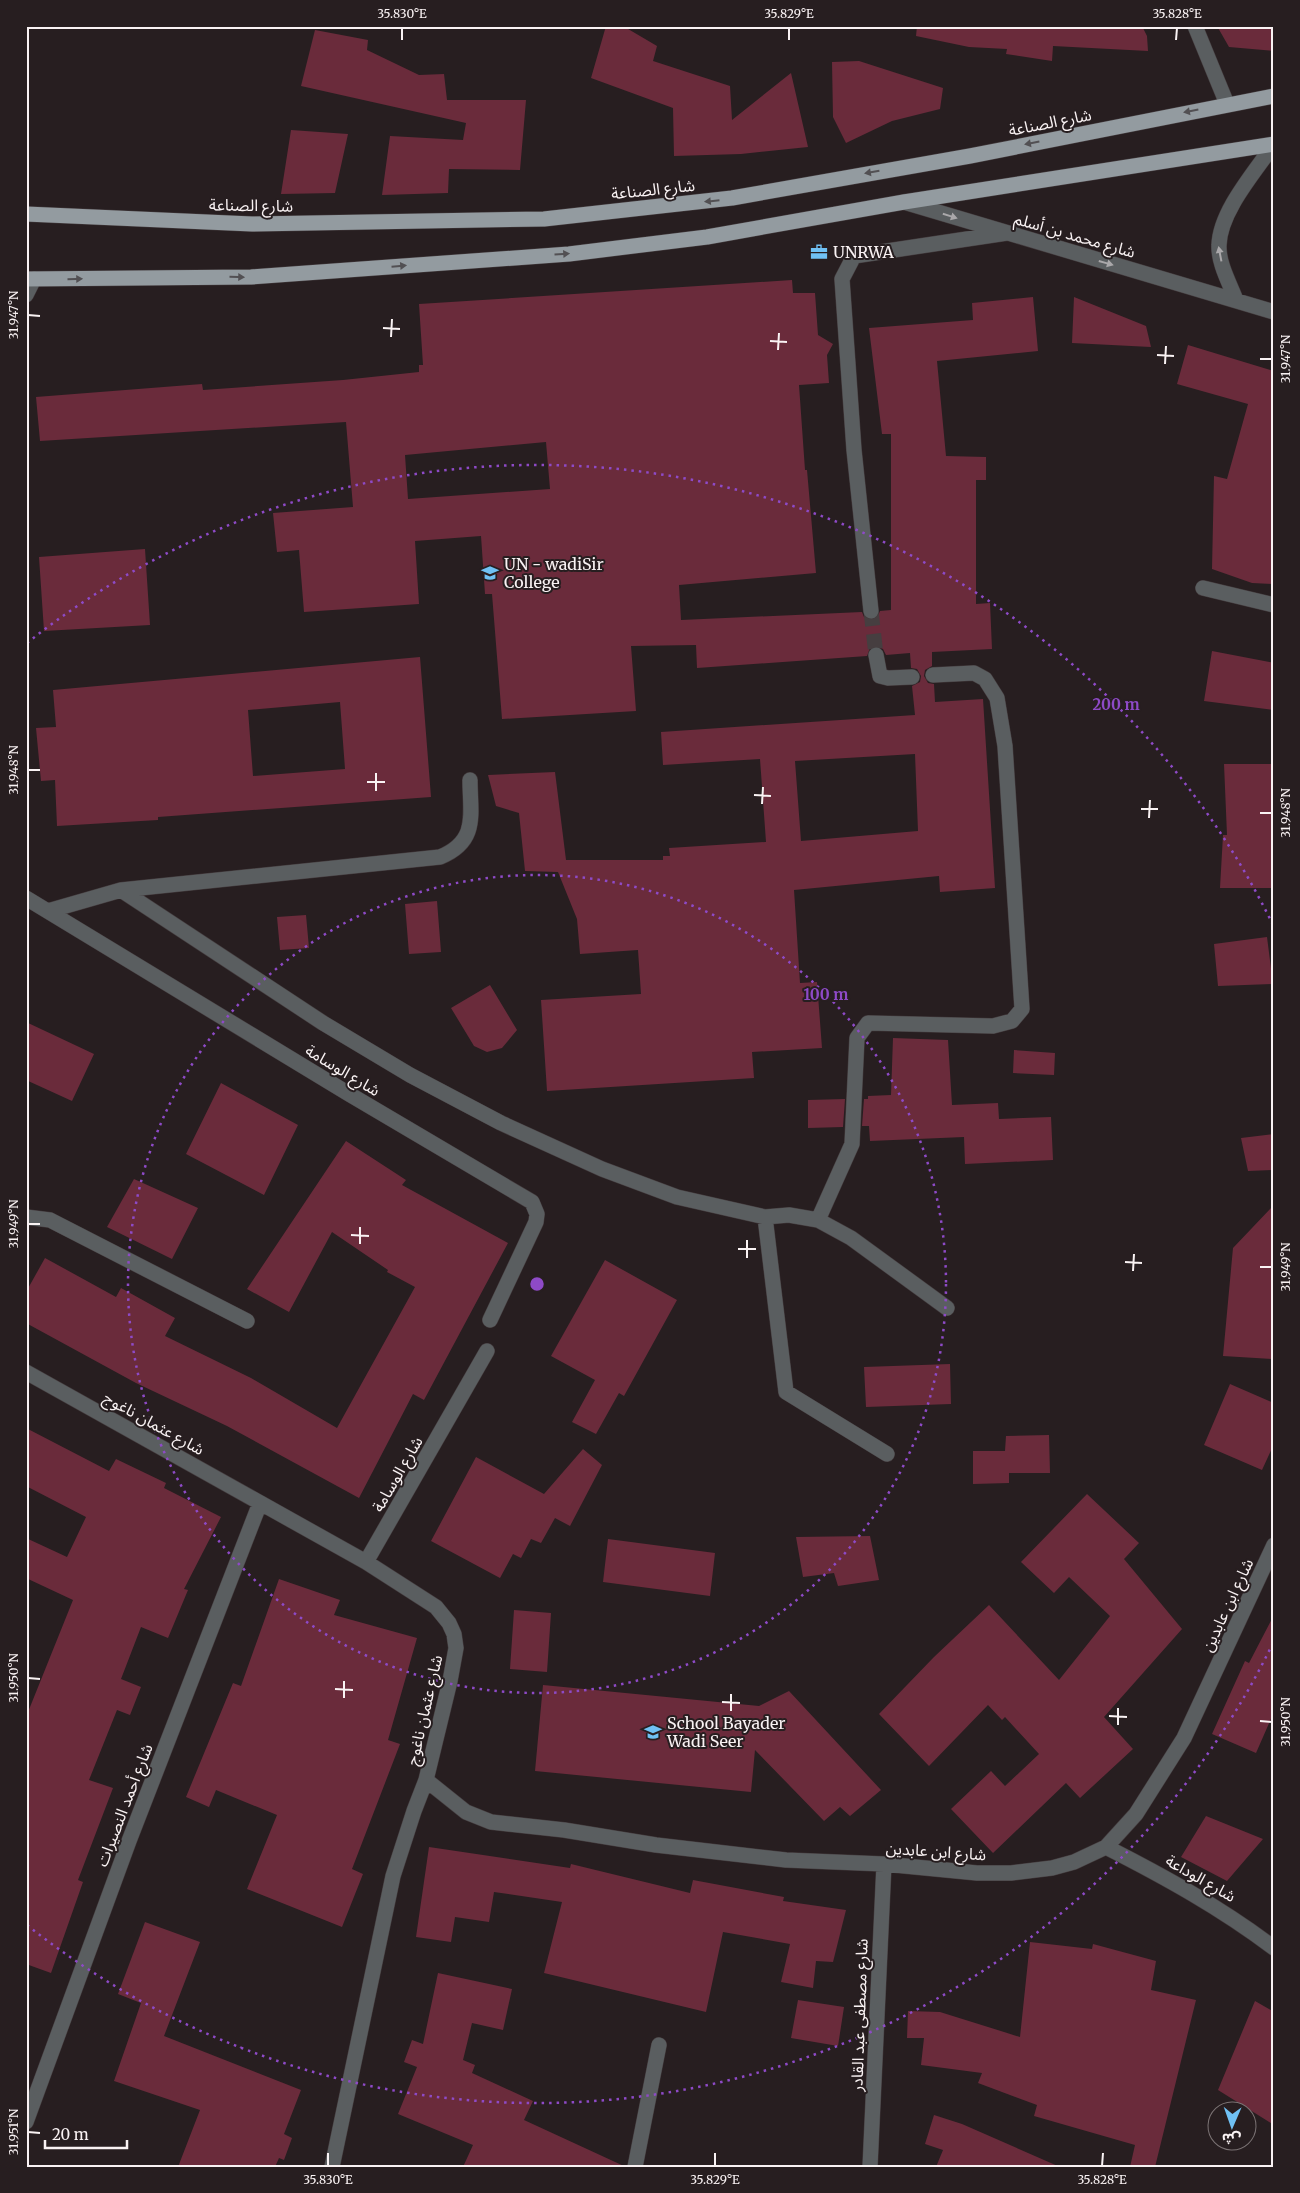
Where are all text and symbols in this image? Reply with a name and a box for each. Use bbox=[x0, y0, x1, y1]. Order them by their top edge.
text: 35.830°E bbox=[377, 6, 427, 21]
text: 35.829°E bbox=[764, 6, 814, 21]
text: 35.828°E bbox=[1152, 6, 1202, 21]
street label: شارع الصناعة bbox=[1007, 104, 1094, 143]
one-way arrow bbox=[1184, 107, 1199, 115]
one-way arrow bbox=[1024, 140, 1040, 148]
one-way arrow bbox=[864, 169, 880, 177]
street label: شارع الصناعة bbox=[610, 175, 696, 206]
street label: شارع الصناعة bbox=[209, 194, 293, 219]
one-way arrow bbox=[704, 197, 720, 205]
street label: شارع محمد بن أسلم bbox=[1011, 208, 1138, 265]
one-way arrow bbox=[943, 213, 958, 220]
office icon: UNRWA bbox=[809, 242, 829, 262]
place label: UNRWA bbox=[833, 242, 895, 262]
one-way arrow bbox=[1216, 246, 1224, 262]
one-way arrow bbox=[554, 250, 570, 258]
one-way arrow bbox=[1099, 259, 1114, 267]
one-way arrow bbox=[392, 261, 408, 269]
one-way arrow bbox=[230, 273, 246, 281]
one-way arrow bbox=[67, 275, 83, 283]
text: 31.947°N bbox=[6, 290, 21, 339]
text: 31.947°N bbox=[1278, 334, 1293, 383]
place label: UN - wadiSir College bbox=[504, 554, 604, 592]
school or university icon: UN - wadiSir College bbox=[480, 563, 500, 583]
text: 200 m bbox=[1092, 695, 1140, 714]
text: 31.948°N bbox=[6, 744, 21, 795]
text: 31.948°N bbox=[1278, 787, 1293, 838]
text: 100 m bbox=[804, 985, 848, 1004]
street label: شارع الوسامة bbox=[300, 1040, 384, 1103]
text: 31.949°N bbox=[6, 1199, 21, 1249]
text: 31.949°N bbox=[1278, 1242, 1293, 1292]
centre of rings bbox=[528, 1275, 546, 1293]
street label: شارع عثمان ناغوج bbox=[99, 1387, 208, 1462]
street label: شارع الوسامة bbox=[367, 1433, 429, 1517]
street label: شارع ابن عابدين bbox=[1197, 1555, 1260, 1656]
text: 31.950°N bbox=[6, 1652, 21, 1703]
street label: شارع عثمان ناغوج bbox=[402, 1653, 449, 1768]
text: 31.950°N bbox=[1278, 1696, 1293, 1747]
place label: School Bayader Wadi Seer bbox=[666, 1713, 785, 1751]
school or university icon: School Bayader Wadi Seer bbox=[643, 1722, 663, 1742]
street label: شارع أحمد النصيرات bbox=[91, 1741, 159, 1870]
street label: شارع ابن عابدين bbox=[885, 1838, 987, 1867]
street label: شارع الوداعة bbox=[1161, 1850, 1240, 1909]
street label: شارع مصطفى عبد القادر bbox=[846, 1938, 875, 2093]
north arrow bbox=[1208, 2100, 1258, 2150]
text: 31.951°N bbox=[6, 2108, 21, 2155]
scale bar bbox=[45, 2118, 128, 2150]
text: 20 m bbox=[52, 2125, 89, 2144]
text: ش bbox=[1222, 2130, 1241, 2148]
text: 35.830°E bbox=[303, 2172, 353, 2187]
text: 35.829°E bbox=[690, 2172, 740, 2187]
text: 35.828°E bbox=[1077, 2172, 1127, 2187]

